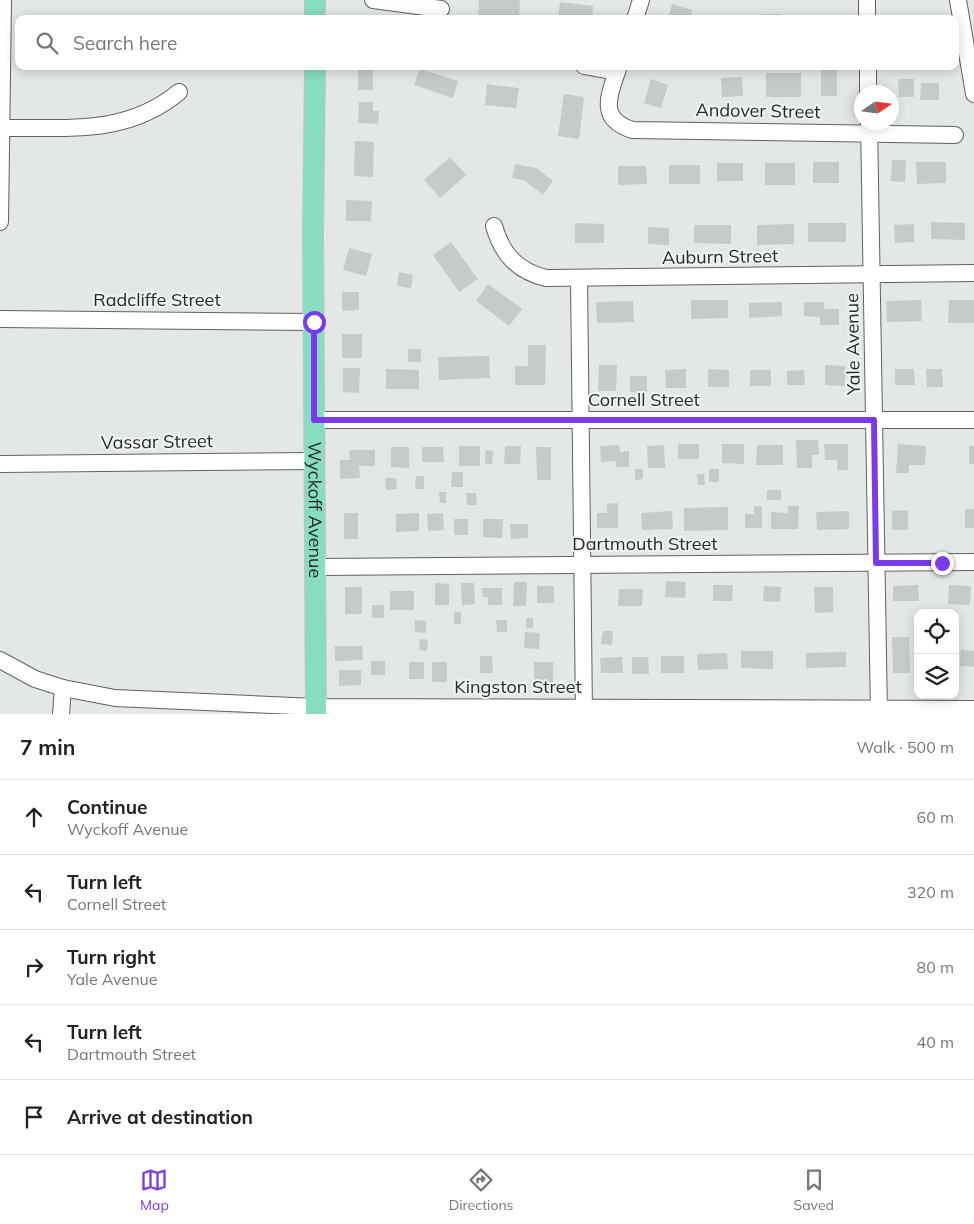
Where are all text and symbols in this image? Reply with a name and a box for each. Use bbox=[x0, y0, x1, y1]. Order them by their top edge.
search box bbox=[15, 15, 959, 70]
icon: search bbox=[33, 29, 61, 57]
text: Search here bbox=[73, 31, 177, 55]
north arrow bbox=[854, 85, 899, 130]
street label: Andover Street bbox=[695, 98, 821, 123]
street label: Auburn Street bbox=[662, 244, 778, 269]
street label: Radcliffe Street bbox=[93, 288, 221, 311]
street label: Yale Avenue bbox=[840, 293, 865, 396]
route start bbox=[303, 311, 326, 334]
street label: Cornell Street bbox=[588, 388, 700, 411]
street label: Vassar Street bbox=[101, 429, 213, 454]
street label: Wyckoff Avenue bbox=[303, 442, 327, 578]
street label: Dartmouth Street bbox=[572, 532, 718, 555]
route end bbox=[931, 552, 954, 575]
map controls bbox=[914, 609, 959, 699]
button: locate bbox=[914, 609, 959, 654]
button: layers bbox=[914, 654, 959, 699]
street label: Kingston Street bbox=[454, 675, 582, 698]
text: 7 min bbox=[20, 734, 75, 760]
text: Walk · 500 m bbox=[856, 737, 954, 757]
text: Continue bbox=[67, 795, 147, 819]
icon: ahead bbox=[20, 803, 48, 831]
text: 60 m bbox=[917, 807, 954, 827]
text: Wyckoff Avenue bbox=[67, 819, 188, 839]
text: Turn left bbox=[67, 870, 142, 894]
icon: left bbox=[20, 878, 48, 906]
text: 320 m bbox=[907, 882, 954, 902]
text: Cornell Street bbox=[67, 894, 166, 914]
text: Turn right bbox=[67, 945, 156, 969]
icon: right bbox=[20, 953, 48, 981]
text: 80 m bbox=[917, 957, 954, 977]
text: Yale Avenue bbox=[67, 969, 158, 989]
text: Turn left bbox=[67, 1020, 142, 1044]
icon: left bbox=[20, 1028, 48, 1056]
text: 40 m bbox=[917, 1032, 954, 1052]
text: Dartmouth Street bbox=[67, 1044, 196, 1064]
icon: arrive bbox=[20, 1103, 48, 1131]
text: Arrive at destination bbox=[67, 1105, 253, 1129]
tab: Map bbox=[140, 1166, 169, 1214]
tab: Directions bbox=[449, 1166, 514, 1214]
tab: Saved bbox=[794, 1166, 834, 1214]

